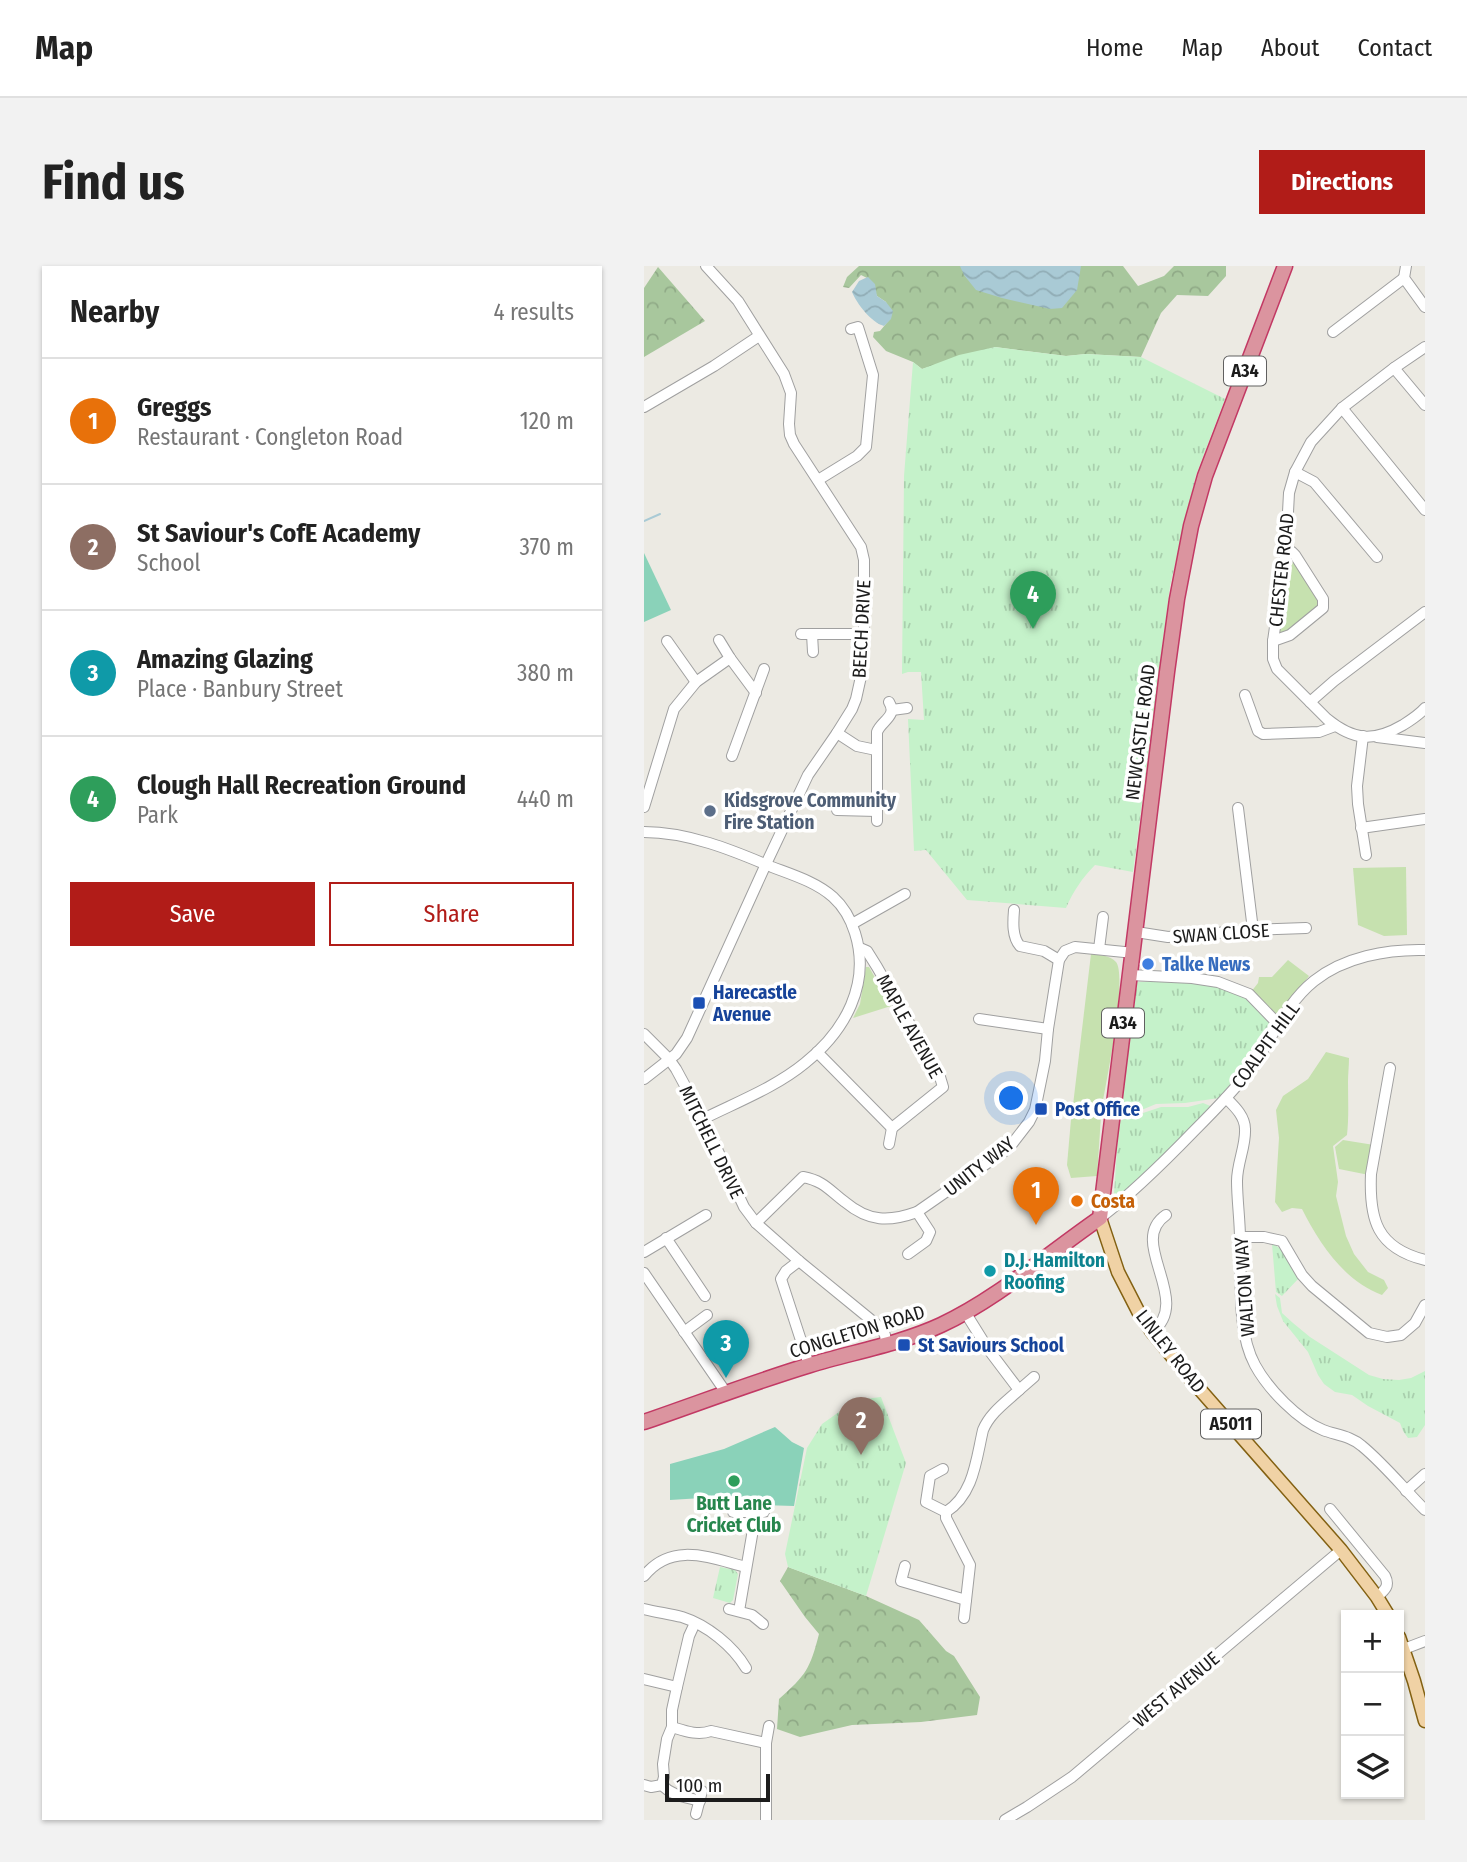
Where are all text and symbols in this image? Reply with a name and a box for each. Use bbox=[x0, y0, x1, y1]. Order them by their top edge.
text: Map bbox=[35, 28, 93, 68]
text: Home bbox=[1086, 34, 1143, 62]
text: Map bbox=[1181, 34, 1223, 62]
text: About bbox=[1261, 34, 1319, 62]
text: Contact bbox=[1357, 34, 1432, 62]
button: Directions bbox=[1259, 150, 1425, 214]
text: Find us bbox=[42, 153, 185, 212]
text: Nearby bbox=[70, 294, 159, 330]
text: 4 results bbox=[493, 298, 574, 326]
road number: A34 bbox=[1224, 356, 1266, 386]
text: Greggs bbox=[137, 392, 211, 423]
text: 1 bbox=[88, 407, 98, 435]
text: 120 m bbox=[520, 407, 574, 435]
text: Restaurant · Congleton Road bbox=[137, 423, 403, 451]
street label: CHESTER ROAD bbox=[1264, 512, 1299, 628]
text: St Saviour's CofE Academy bbox=[137, 518, 420, 549]
text: 2 bbox=[88, 533, 98, 561]
text: 370 m bbox=[520, 533, 574, 561]
text: School bbox=[137, 549, 201, 577]
pin: 4 bbox=[1010, 571, 1056, 629]
street label: BEECH DRIVE bbox=[847, 579, 876, 679]
text: Amazing Glazing bbox=[137, 644, 313, 675]
text: 3 bbox=[88, 659, 98, 687]
text: 380 m bbox=[517, 659, 574, 687]
street label: NEWCASTLE ROAD bbox=[1121, 663, 1160, 801]
text: Place · Banbury Street bbox=[137, 675, 343, 703]
text: Clough Hall Recreation Ground bbox=[137, 770, 466, 801]
text: 4 bbox=[87, 785, 99, 813]
text: 440 m bbox=[517, 785, 574, 813]
place label: Kidsgrove Community Fire Station bbox=[724, 789, 897, 834]
text: Park bbox=[137, 801, 178, 829]
marker: Kidsgrove Community Fire Station bbox=[702, 803, 718, 819]
button: Save bbox=[70, 882, 315, 946]
button: Share bbox=[329, 882, 574, 946]
street label: SWAN CLOSE bbox=[1172, 919, 1270, 948]
place label: Talke News bbox=[1162, 953, 1251, 976]
marker: Talke News bbox=[1140, 956, 1156, 972]
street label: MAPLE AVENUE bbox=[872, 970, 948, 1082]
place label: Harecastle Avenue bbox=[712, 981, 797, 1026]
marker: Harecastle Avenue bbox=[691, 995, 707, 1011]
street label: COALPIT HILL bbox=[1226, 997, 1305, 1093]
road number: A34 bbox=[1102, 1008, 1144, 1038]
your location bbox=[994, 1081, 1028, 1115]
street label: MITCHELL DRIVE bbox=[674, 1082, 749, 1203]
place label: Post Office bbox=[1055, 1098, 1140, 1121]
marker: Post Office bbox=[1033, 1101, 1049, 1117]
street label: UNITY WAY bbox=[939, 1131, 1020, 1201]
pin: 1 bbox=[1013, 1167, 1059, 1225]
place label: Costa bbox=[1091, 1190, 1135, 1213]
marker: Costa bbox=[1069, 1193, 1085, 1209]
street label: WALTON WAY bbox=[1230, 1236, 1259, 1338]
place label: D.J. Hamilton Roofing bbox=[1004, 1249, 1105, 1294]
marker: D.J. Hamilton Roofing bbox=[982, 1263, 998, 1279]
street label: CONGLETON ROAD bbox=[787, 1300, 927, 1363]
street label: LINLEY ROAD bbox=[1131, 1305, 1210, 1397]
pin: 3 bbox=[703, 1320, 749, 1378]
place label: St Saviours School bbox=[918, 1334, 1065, 1357]
marker: St Saviours School bbox=[896, 1337, 912, 1353]
pin: 2 bbox=[838, 1397, 884, 1455]
road number: A5011 bbox=[1201, 1409, 1261, 1438]
marker: Butt Lane Cricket Club bbox=[726, 1473, 742, 1489]
place label: Butt Lane Cricket Club bbox=[687, 1492, 781, 1537]
map controls bbox=[1341, 1610, 1404, 1799]
button: + bbox=[1341, 1610, 1404, 1673]
street label: WEST AVENUE bbox=[1129, 1647, 1224, 1732]
button: − bbox=[1341, 1673, 1404, 1736]
button: layers bbox=[1341, 1736, 1404, 1799]
scale bar bbox=[665, 1771, 770, 1803]
text: 100 m bbox=[676, 1774, 722, 1797]

